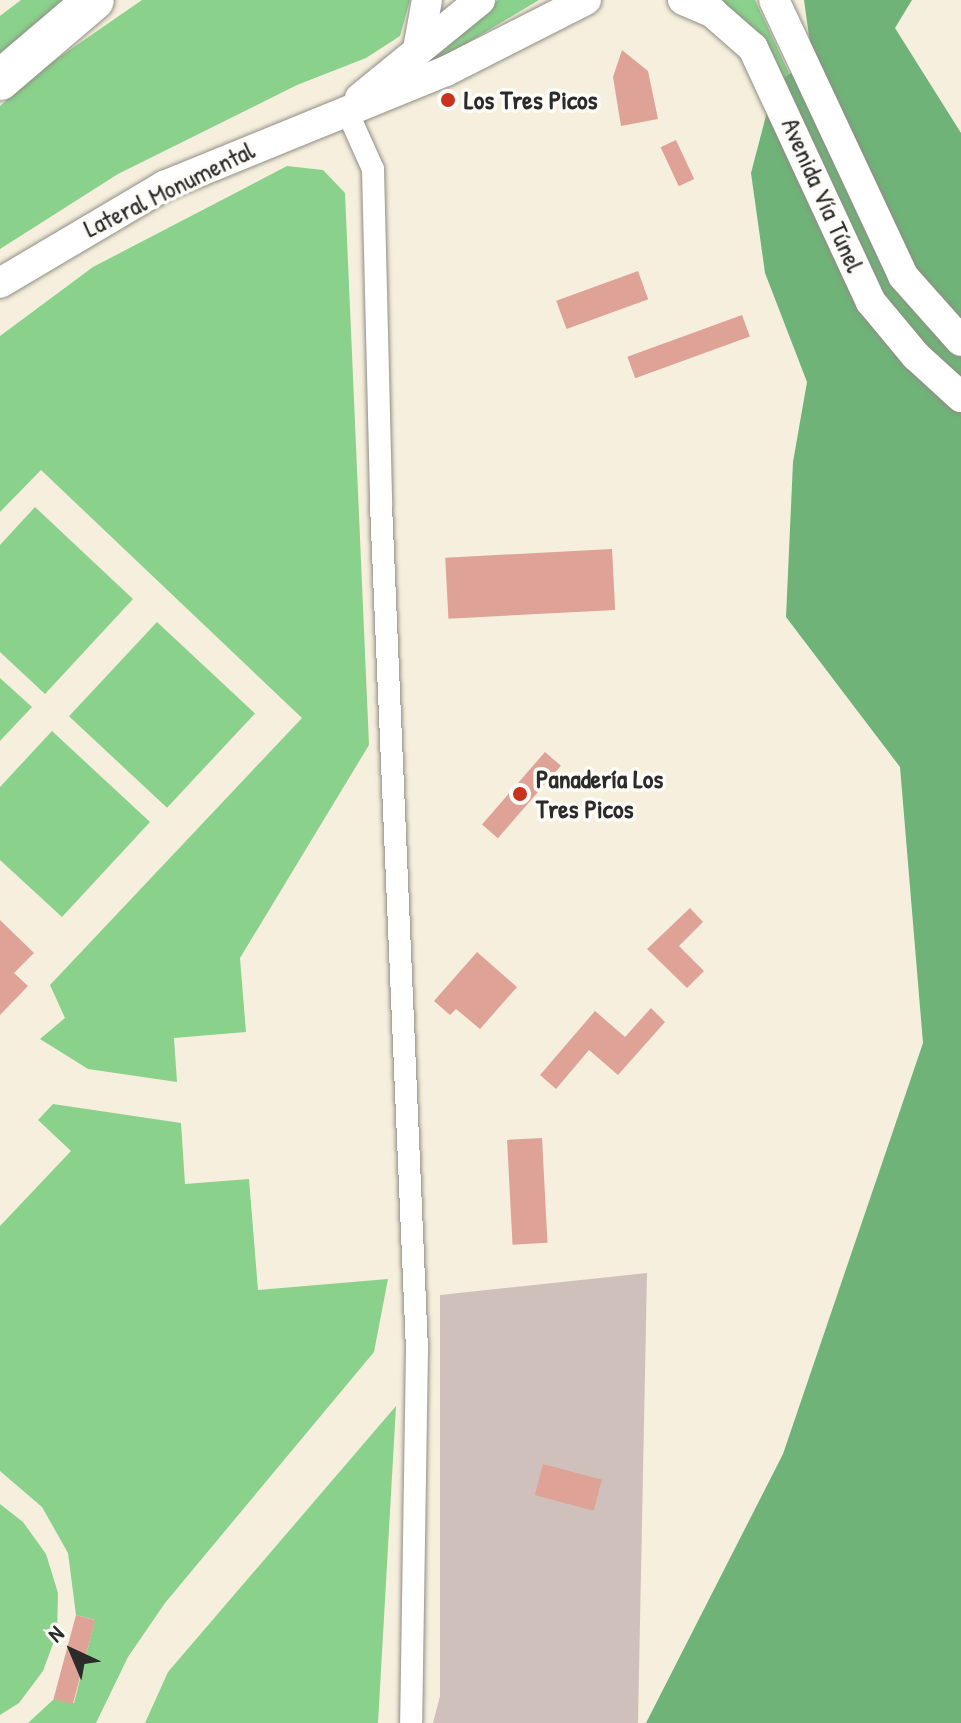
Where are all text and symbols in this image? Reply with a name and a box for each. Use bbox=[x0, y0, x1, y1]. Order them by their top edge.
place label: Los Tres Picos bbox=[464, 84, 598, 116]
marker: Los Tres Picos bbox=[439, 91, 457, 109]
street label: Avenida Vía Túnel bbox=[775, 113, 871, 277]
street label: Lateral Monumental bbox=[78, 134, 260, 244]
place label: Panadería Los Tres Picos bbox=[536, 763, 663, 824]
marker: Panadería Los Tres Picos bbox=[511, 785, 529, 803]
north arrow bbox=[32, 1611, 112, 1691]
text: N bbox=[41, 1619, 70, 1649]

